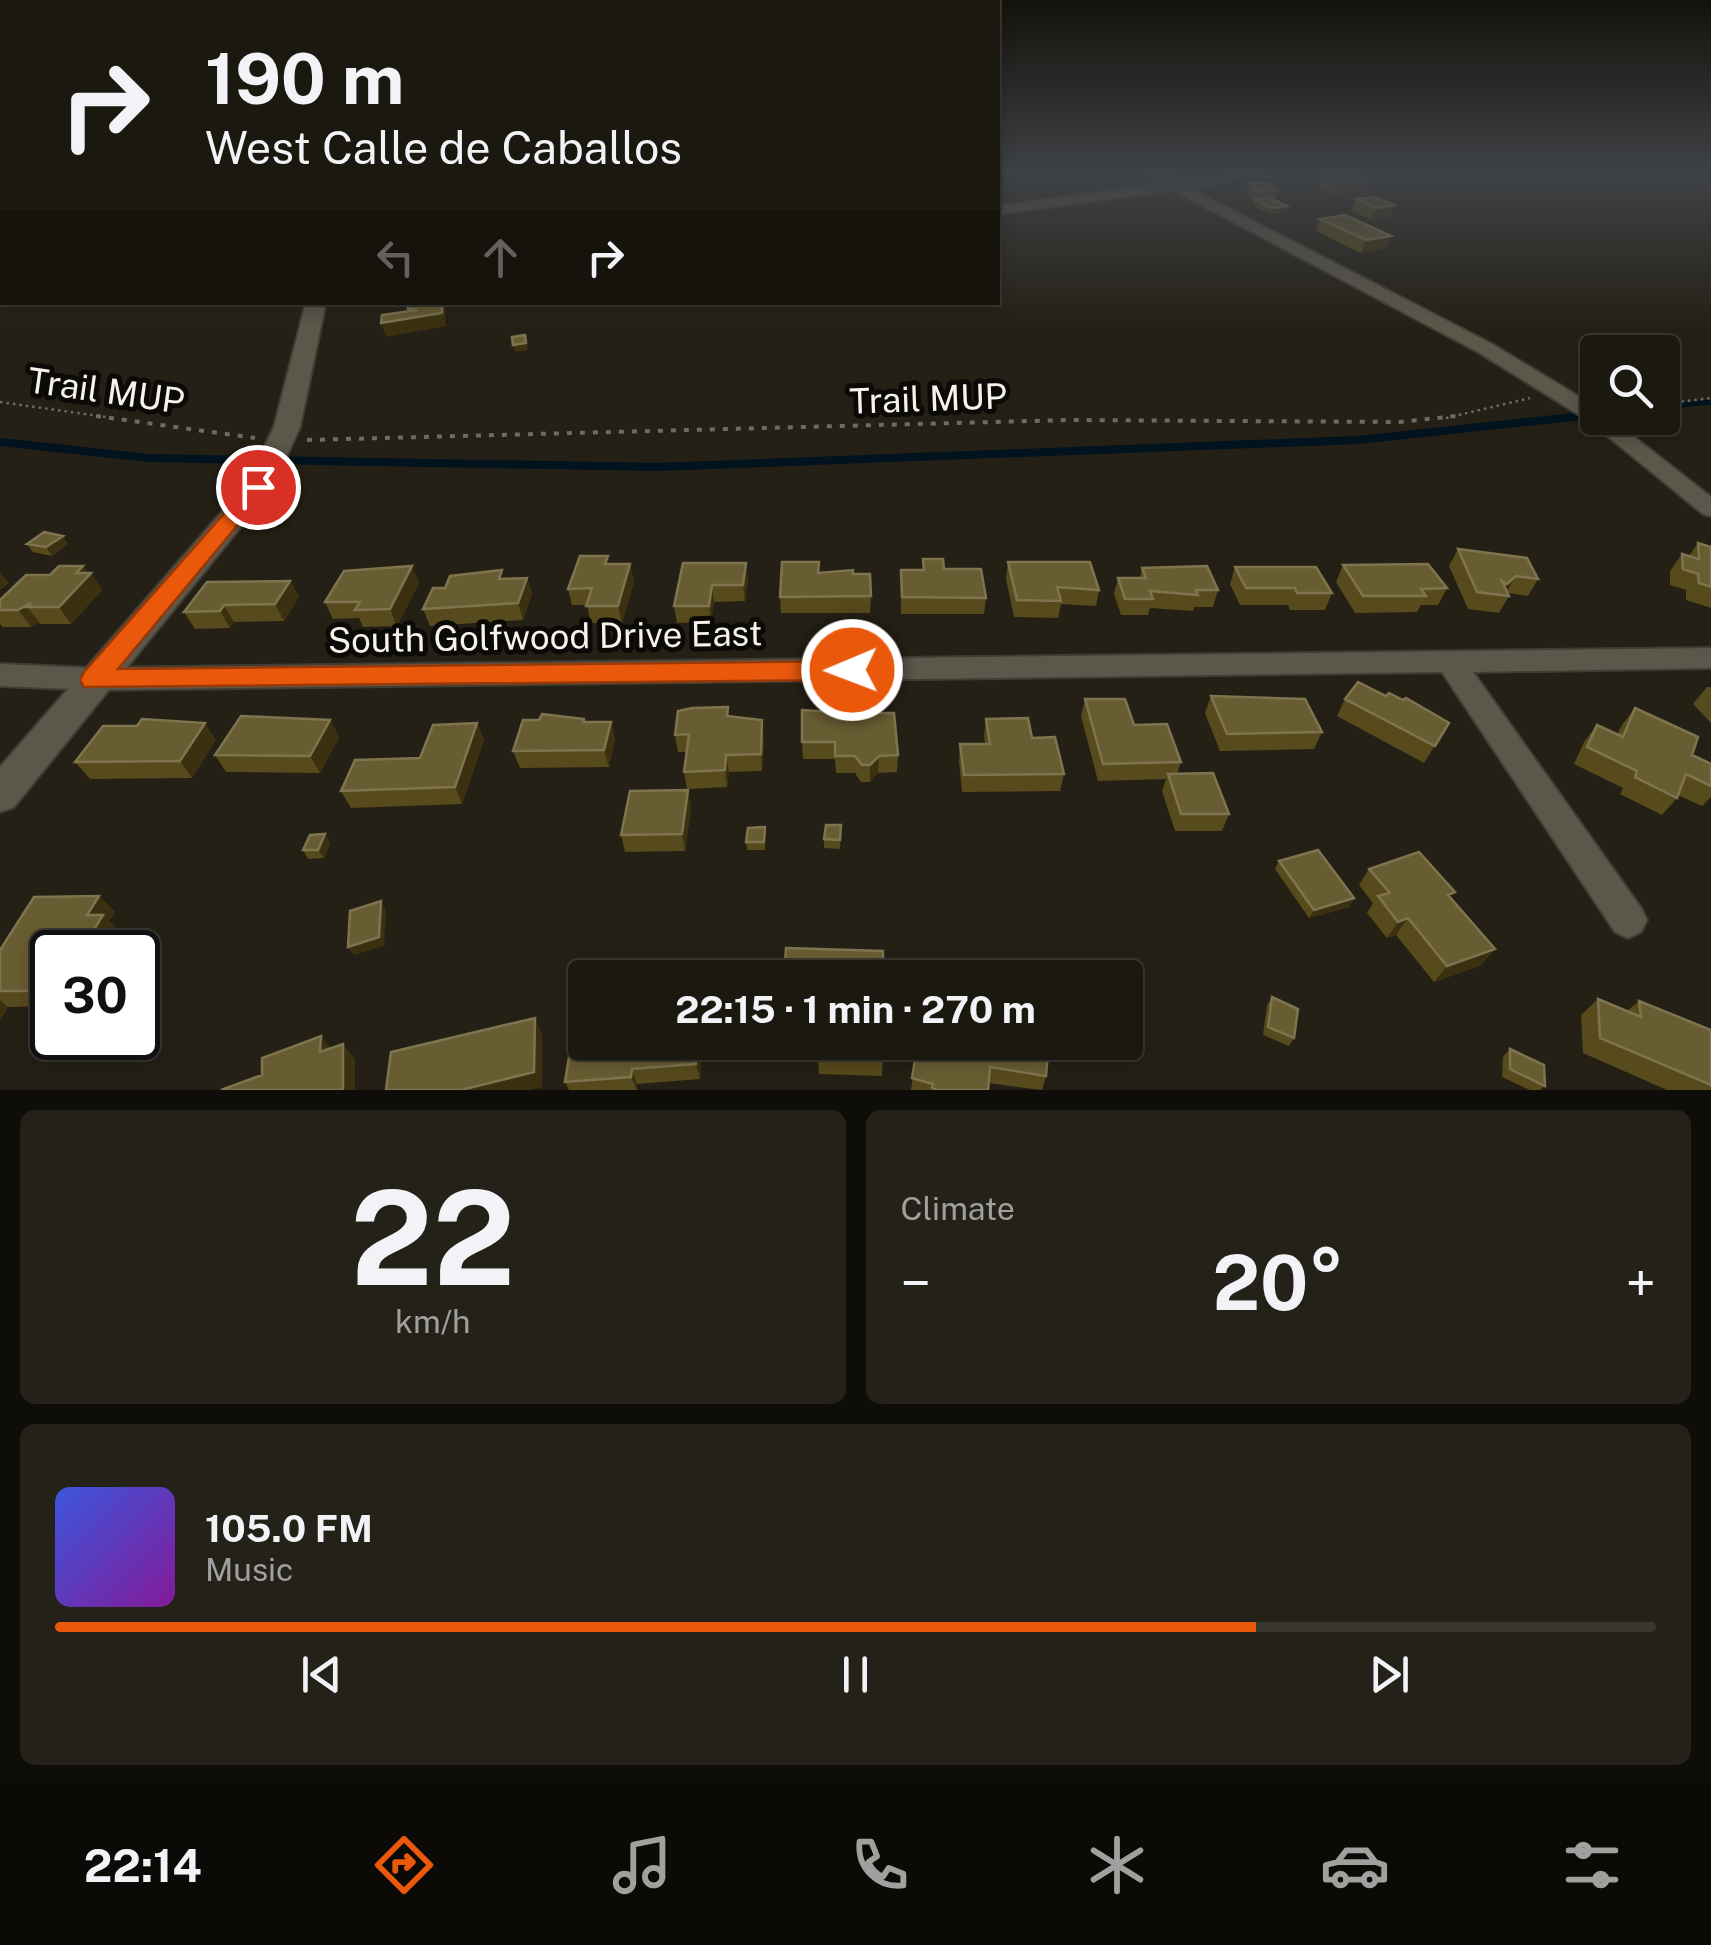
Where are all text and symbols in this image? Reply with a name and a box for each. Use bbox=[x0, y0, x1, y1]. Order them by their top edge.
text: 190 m bbox=[205, 37, 404, 120]
icon: right bbox=[40, 40, 170, 170]
text: West Calle de Caballos bbox=[205, 121, 682, 174]
icon: left bbox=[368, 230, 423, 285]
icon: ahead bbox=[473, 230, 528, 285]
icon: right bbox=[578, 230, 633, 285]
map controls bbox=[1580, 335, 1680, 435]
button: search bbox=[1580, 335, 1680, 435]
street label: Trail MUP bbox=[25, 359, 187, 422]
street label: Trail MUP bbox=[848, 375, 1007, 422]
pin bbox=[216, 445, 301, 530]
icon: arrive bbox=[231, 460, 286, 515]
street label: South Golfwood Drive East bbox=[327, 612, 763, 661]
position arrow bbox=[800, 618, 904, 722]
speed limit sign: 30 bbox=[30, 930, 160, 1060]
text: 22:15 · 1 min · 270 m bbox=[675, 987, 1036, 1032]
text: 22 bbox=[350, 1162, 515, 1314]
text: Climate bbox=[901, 1190, 1015, 1227]
text: 20° bbox=[1212, 1239, 1344, 1327]
text: − bbox=[901, 1251, 931, 1315]
text: + bbox=[1625, 1251, 1656, 1315]
text: km/h bbox=[395, 1303, 470, 1340]
text: 105.0 FM bbox=[205, 1506, 373, 1551]
text: Music bbox=[205, 1551, 293, 1588]
icon: previous bbox=[294, 1647, 349, 1702]
icon: pause bbox=[828, 1647, 883, 1702]
icon: next bbox=[1362, 1647, 1417, 1702]
icon: directions bbox=[369, 1830, 439, 1900]
icon: music bbox=[607, 1830, 677, 1900]
icon: phone bbox=[845, 1830, 915, 1900]
icon: climate bbox=[1082, 1830, 1152, 1900]
icon: car bbox=[1320, 1830, 1390, 1900]
icon: filters bbox=[1557, 1830, 1627, 1900]
text: 22:14 bbox=[84, 1839, 202, 1892]

